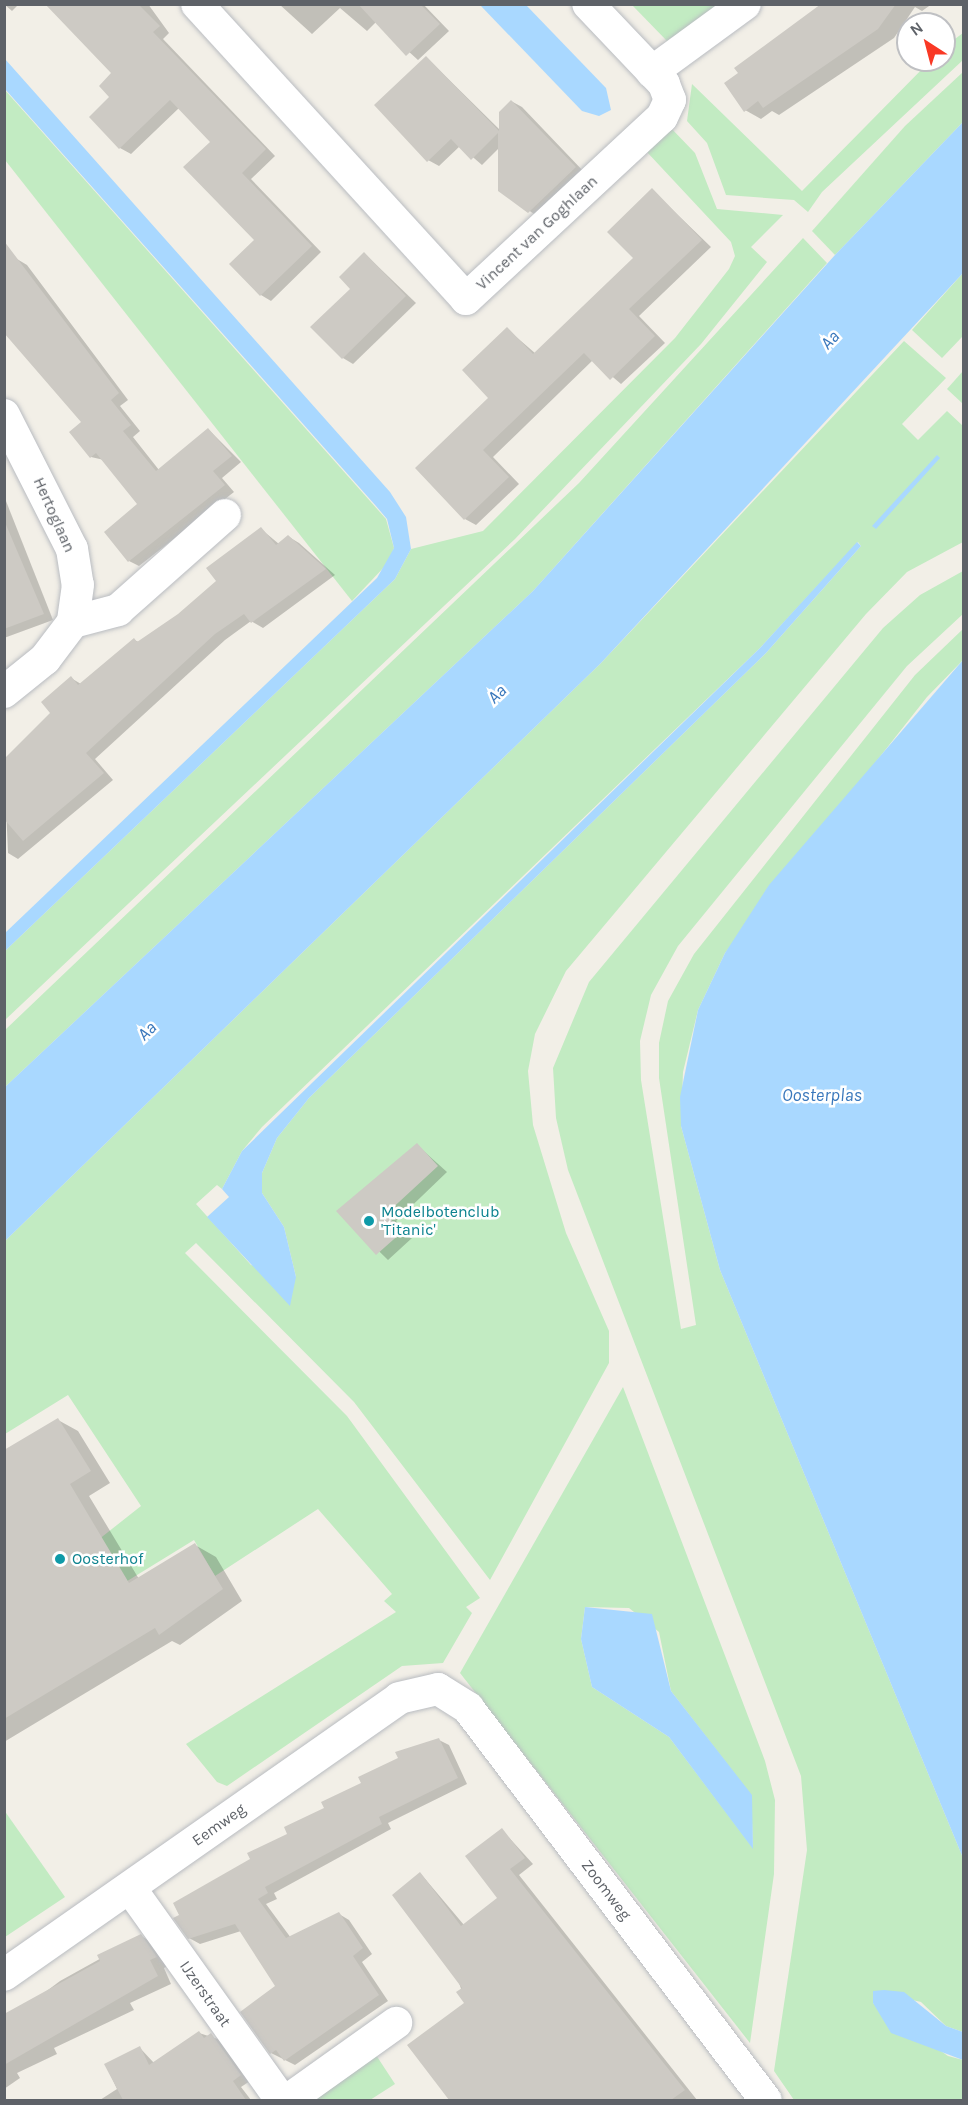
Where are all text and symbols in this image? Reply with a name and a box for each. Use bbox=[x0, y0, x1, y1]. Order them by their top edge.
north arrow bbox=[896, 12, 956, 72]
text: N bbox=[906, 18, 927, 40]
street label: Vincent van Goghlaan bbox=[472, 172, 602, 294]
water label: Aa bbox=[816, 326, 844, 354]
street label: Hertoglaan bbox=[29, 474, 79, 556]
water label: Aa bbox=[483, 680, 511, 708]
water label: Aa bbox=[133, 1017, 161, 1045]
water label: Oosterplas bbox=[782, 1084, 862, 1106]
place label: Modelbotenclub 'Titanic' bbox=[381, 1202, 499, 1240]
marker: Modelbotenclub 'Titanic' bbox=[362, 1214, 376, 1228]
place label: Oosterhof bbox=[72, 1549, 143, 1569]
marker: Oosterhof bbox=[53, 1552, 67, 1566]
street label: Eemweg bbox=[189, 1800, 249, 1850]
street label: Zoomweg bbox=[577, 1856, 635, 1924]
street label: IJzerstraat bbox=[175, 1957, 235, 2031]

